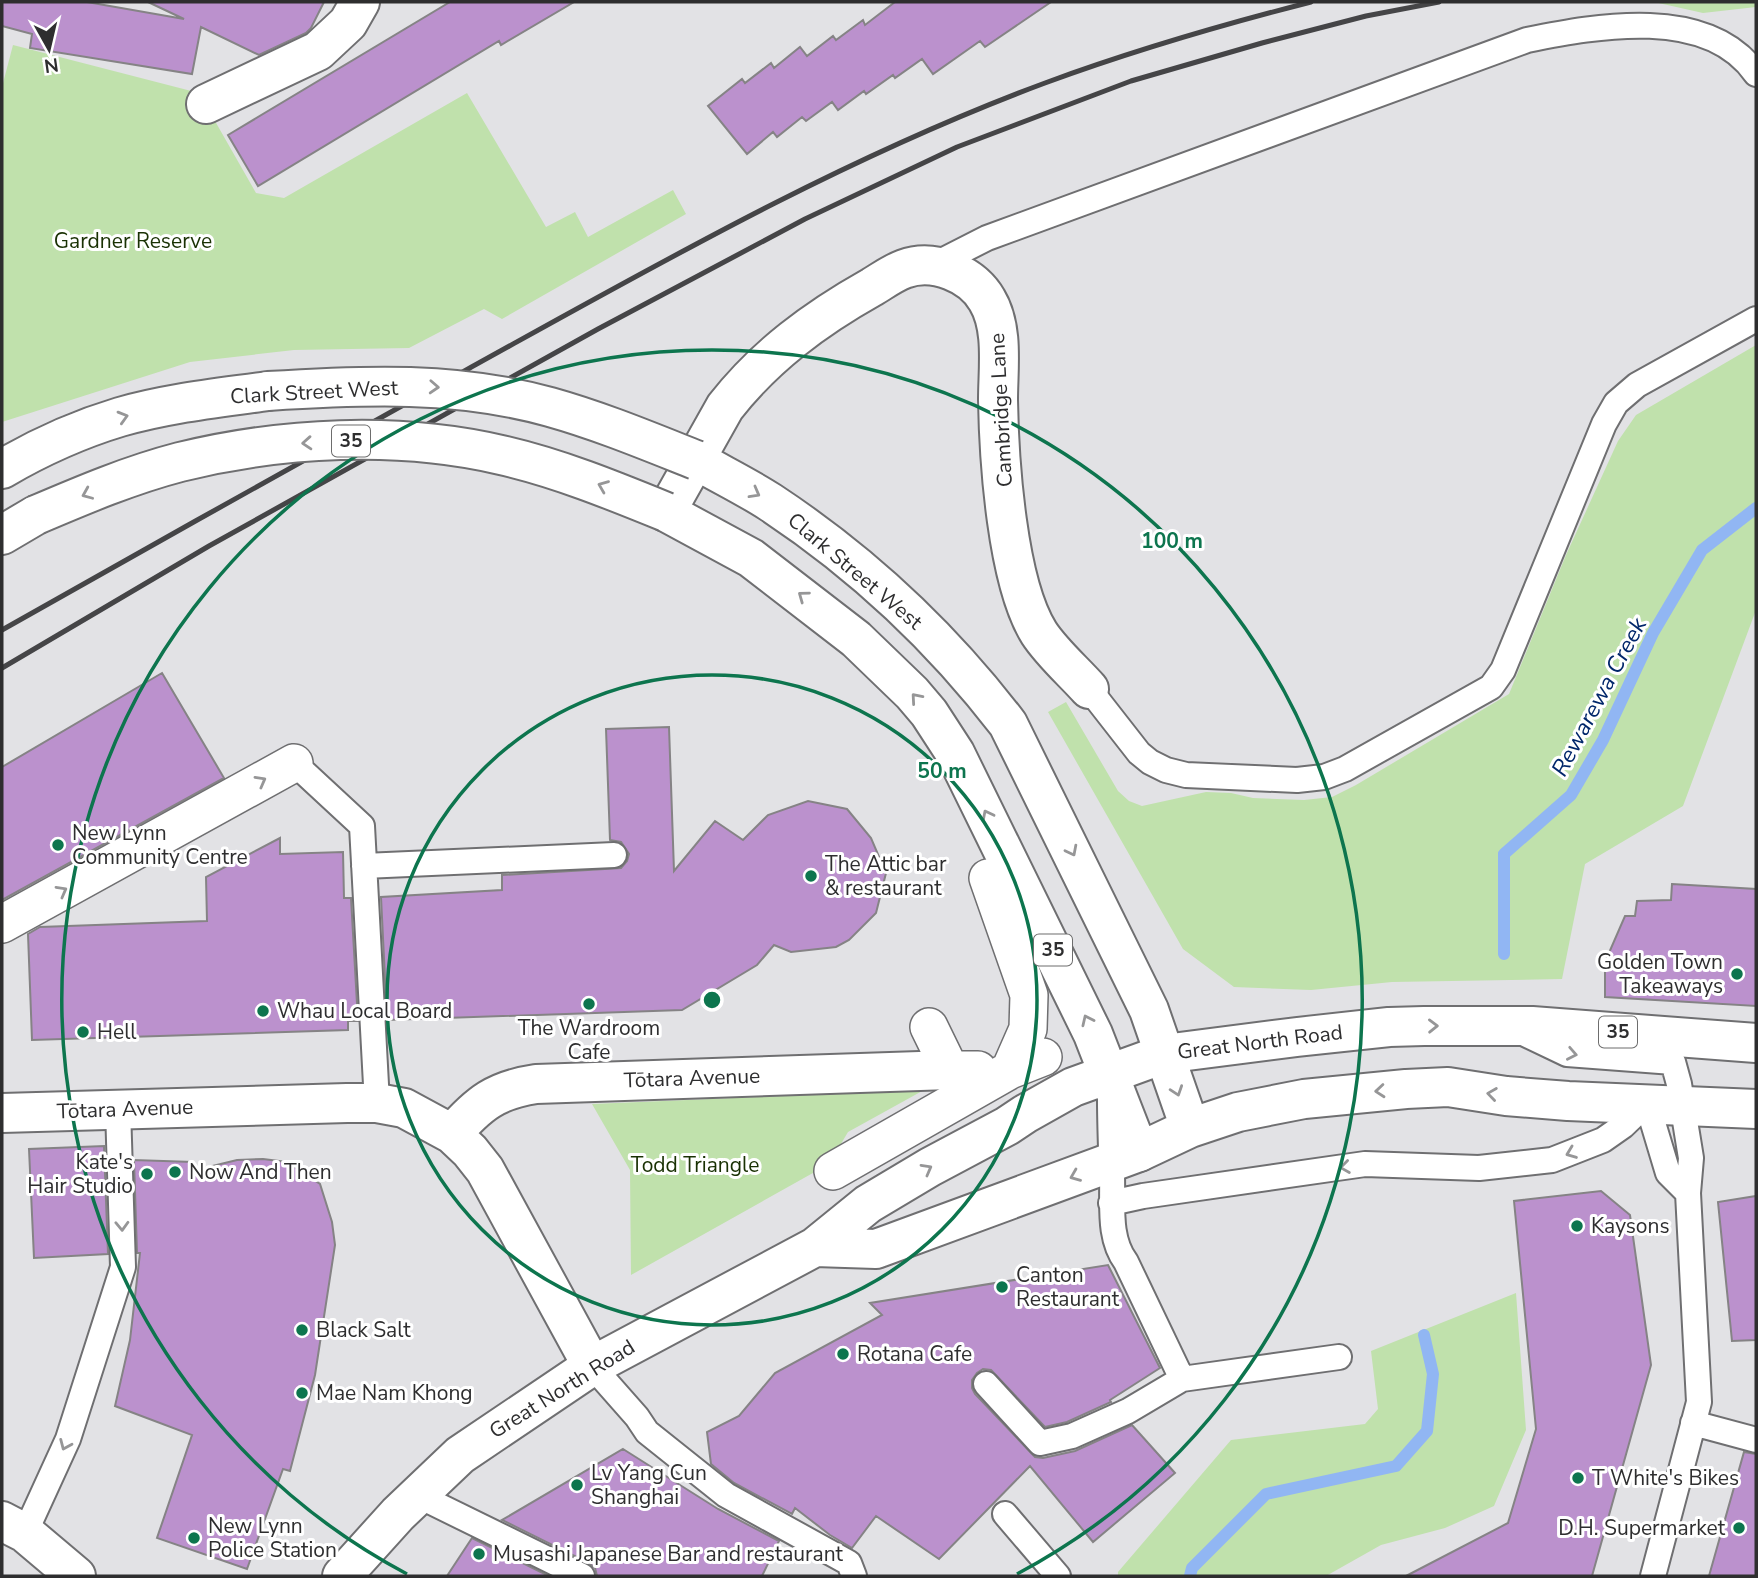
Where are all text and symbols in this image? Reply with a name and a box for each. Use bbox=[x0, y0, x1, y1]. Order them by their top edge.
north arrow bbox=[14, 14, 84, 84]
text: N bbox=[42, 51, 60, 79]
park label: Gardner Reserve bbox=[54, 227, 212, 255]
street label: Cambridge Lane bbox=[983, 332, 1019, 488]
street label: Clark Street West bbox=[229, 374, 399, 410]
one-way arrow bbox=[429, 380, 440, 395]
one-way arrow bbox=[117, 411, 129, 425]
road number: 35 bbox=[332, 426, 370, 456]
one-way arrow bbox=[302, 435, 313, 450]
one-way arrow bbox=[597, 480, 610, 494]
one-way arrow bbox=[748, 485, 761, 499]
one-way arrow bbox=[82, 486, 94, 500]
street label: Clark Street West bbox=[782, 506, 929, 636]
text: 100 m bbox=[1141, 527, 1203, 555]
one-way arrow bbox=[798, 592, 811, 605]
water label: Rewarewa Creek bbox=[1544, 612, 1654, 782]
one-way arrow bbox=[912, 693, 924, 706]
text: 50 m bbox=[917, 757, 967, 785]
one-way arrow bbox=[254, 776, 266, 789]
one-way arrow bbox=[982, 810, 995, 822]
place label: New Lynn Community Centre bbox=[72, 819, 248, 871]
marker: New Lynn Community Centre bbox=[50, 837, 66, 853]
one-way arrow bbox=[1063, 844, 1077, 856]
place label: The Attic bar & restaurant bbox=[825, 850, 947, 902]
marker: The Attic bar & restaurant bbox=[803, 868, 819, 884]
one-way arrow bbox=[54, 886, 67, 899]
road number: 35 bbox=[1034, 934, 1072, 966]
place label: Golden Town Takeaways bbox=[1597, 948, 1723, 1000]
marker: Golden Town Takeaways bbox=[1729, 966, 1745, 982]
centre of rings bbox=[700, 988, 724, 1012]
marker: The Wardroom Cafe bbox=[581, 996, 597, 1012]
place label: Whau Local Board bbox=[277, 997, 452, 1025]
marker: Whau Local Board bbox=[255, 1003, 271, 1019]
place label: The Wardroom Cafe bbox=[518, 1014, 660, 1066]
one-way arrow bbox=[1081, 1015, 1095, 1027]
road number: 35 bbox=[1599, 1016, 1637, 1048]
place label: Hell bbox=[97, 1018, 137, 1046]
street label: Great North Road bbox=[1176, 1018, 1344, 1066]
one-way arrow bbox=[1428, 1018, 1439, 1033]
marker: Hell bbox=[75, 1024, 91, 1040]
one-way arrow bbox=[1566, 1045, 1578, 1060]
street label: Tōtara Avenue bbox=[623, 1062, 761, 1094]
one-way arrow bbox=[1375, 1083, 1386, 1098]
one-way arrow bbox=[1169, 1084, 1183, 1097]
one-way arrow bbox=[1487, 1086, 1498, 1101]
street label: Tōtara Avenue bbox=[56, 1093, 194, 1125]
one-way arrow bbox=[1565, 1145, 1577, 1159]
place label: Kate's Hair Studio bbox=[27, 1148, 133, 1200]
park label: Todd Triangle bbox=[631, 1151, 759, 1179]
place label: Now And Then bbox=[189, 1158, 332, 1186]
one-way arrow bbox=[1339, 1159, 1351, 1174]
marker: Now And Then bbox=[167, 1164, 183, 1180]
one-way arrow bbox=[920, 1164, 932, 1177]
marker: Kate's Hair Studio bbox=[139, 1166, 155, 1182]
one-way arrow bbox=[1070, 1168, 1082, 1182]
place label: Kaysons bbox=[1591, 1212, 1670, 1240]
marker: Kaysons bbox=[1569, 1218, 1585, 1234]
one-way arrow bbox=[114, 1221, 129, 1232]
place label: Canton Restaurant bbox=[1016, 1261, 1120, 1313]
marker: Canton Restaurant bbox=[994, 1279, 1010, 1295]
place label: Black Salt bbox=[316, 1316, 411, 1344]
marker: Black Salt bbox=[294, 1322, 310, 1338]
street label: Great North Road bbox=[484, 1333, 640, 1445]
place label: Rotana Cafe bbox=[857, 1340, 972, 1368]
marker: Rotana Cafe bbox=[835, 1346, 851, 1362]
place label: Mae Nam Khong bbox=[316, 1379, 473, 1407]
marker: Mae Nam Khong bbox=[294, 1385, 310, 1401]
one-way arrow bbox=[59, 1437, 73, 1450]
place label: Lv Yang Cun Shanghai bbox=[591, 1459, 707, 1511]
place label: T White's Bikes bbox=[1592, 1464, 1739, 1492]
marker: T White's Bikes bbox=[1570, 1470, 1586, 1486]
marker: Lv Yang Cun Shanghai bbox=[569, 1477, 585, 1493]
place label: New Lynn Police Station bbox=[208, 1512, 337, 1564]
place label: D.H. Supermarket bbox=[1558, 1514, 1726, 1542]
marker: D.H. Supermarket bbox=[1731, 1520, 1747, 1536]
marker: New Lynn Police Station bbox=[186, 1530, 202, 1546]
place label: Musashi Japanese Bar and restaurant bbox=[493, 1540, 844, 1568]
marker: Musashi Japanese Bar and restaurant bbox=[471, 1546, 487, 1562]

